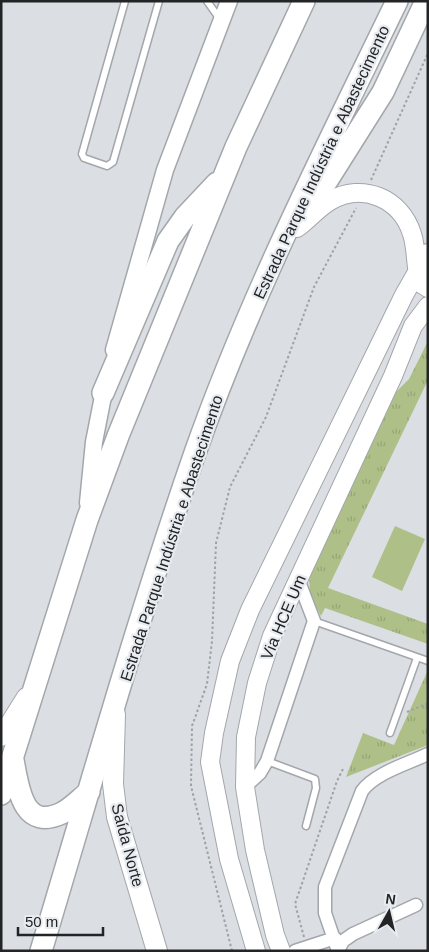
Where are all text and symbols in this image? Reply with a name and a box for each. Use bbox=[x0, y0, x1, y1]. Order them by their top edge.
street label: Estrada Parque Indústria e Abastecimento bbox=[250, 23, 393, 302]
street label: Estrada Parque Indústria e Abastecimento bbox=[117, 393, 226, 683]
street label: Via HCE Um bbox=[258, 572, 309, 662]
street label: Saída Norte bbox=[108, 802, 147, 889]
north arrow bbox=[364, 887, 414, 937]
text: N bbox=[385, 890, 397, 908]
scale bar bbox=[18, 904, 102, 936]
text: 50 m bbox=[25, 913, 58, 930]

